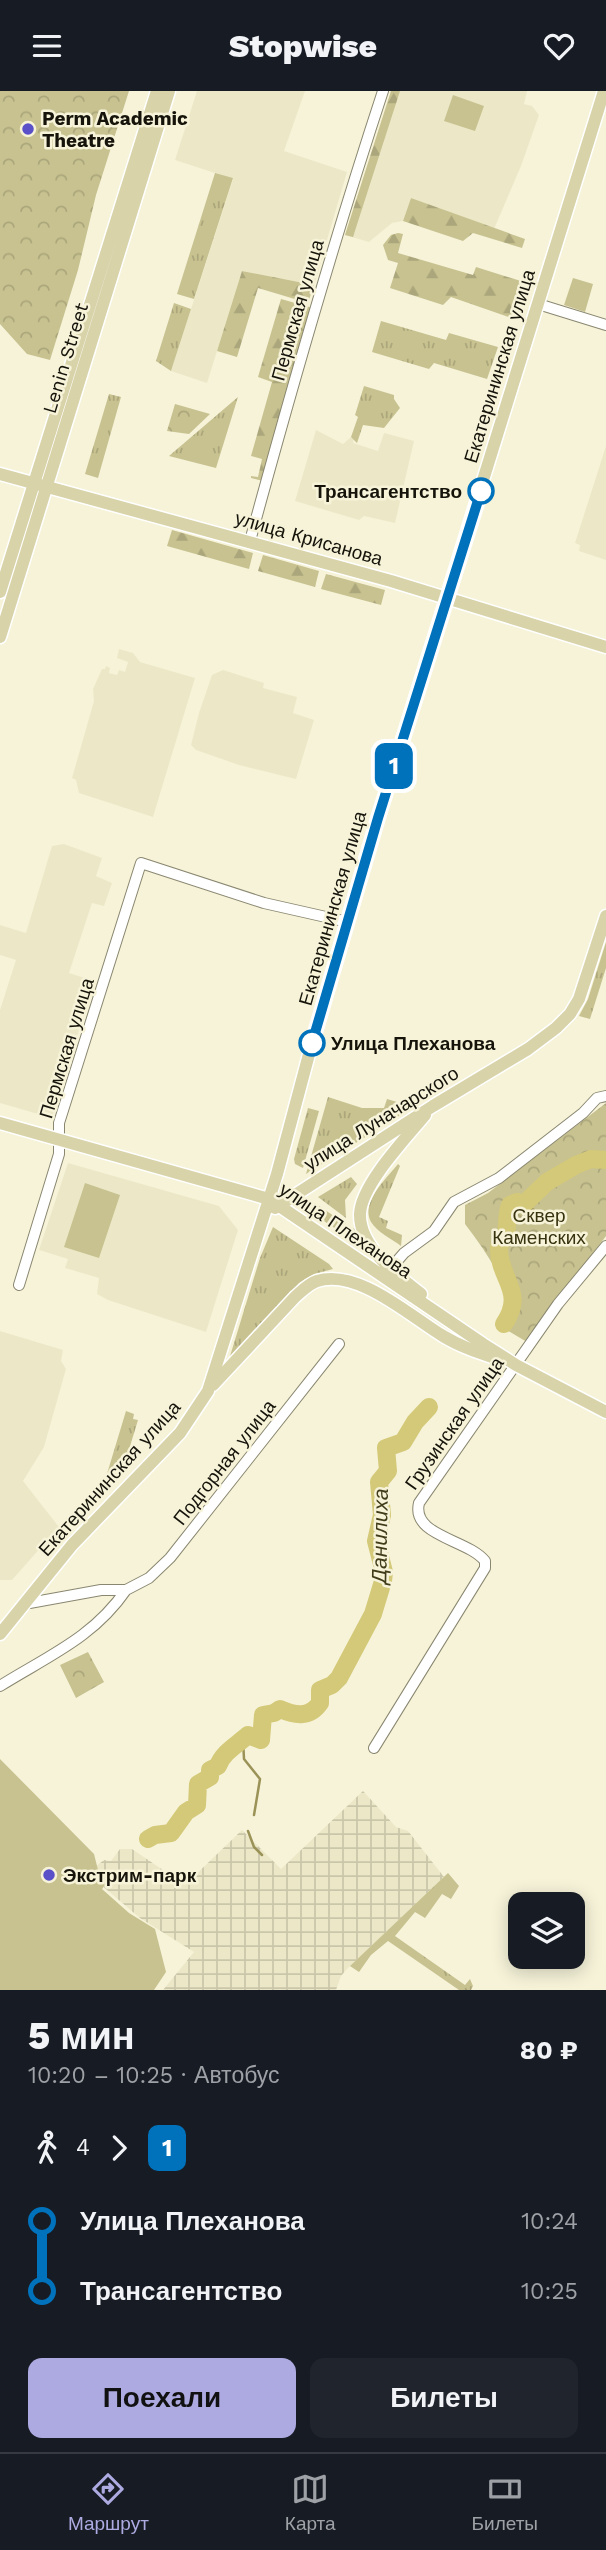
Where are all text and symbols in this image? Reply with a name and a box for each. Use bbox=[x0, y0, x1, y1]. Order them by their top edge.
icon: menu bbox=[28, 27, 66, 65]
text: Stopwise bbox=[229, 27, 377, 65]
icon: heart bbox=[540, 27, 578, 65]
place label: Perm Academic Theatre bbox=[42, 107, 188, 152]
marker: Perm Academic Theatre bbox=[20, 121, 36, 137]
street label: Пермская улица bbox=[266, 237, 329, 383]
street label: Екатерининская улица bbox=[459, 266, 540, 466]
street label: Lenin Street bbox=[38, 300, 93, 416]
marker: Трансагентство bbox=[468, 478, 494, 504]
place label: Трансагентство bbox=[314, 480, 462, 503]
street label: улица Крисанова bbox=[232, 506, 386, 571]
line badge: 1 bbox=[371, 743, 417, 789]
text: 1 bbox=[389, 752, 399, 780]
street label: Екатерининская улица bbox=[294, 808, 371, 1008]
street label: Пермская улица bbox=[34, 975, 99, 1121]
marker: Улица Плеханова bbox=[299, 1030, 325, 1056]
place label: Улица Плеханова bbox=[331, 1032, 496, 1055]
street label: улица Луначарского bbox=[300, 1061, 463, 1175]
street label: улица Плеханова bbox=[275, 1178, 417, 1284]
park label: Сквер Каменских bbox=[492, 1204, 586, 1249]
street label: Грузинская улица bbox=[400, 1352, 509, 1494]
street label: Подгорная улица bbox=[168, 1395, 281, 1530]
street label: Екатерининская улица bbox=[34, 1396, 186, 1561]
water label: Данилиха bbox=[366, 1488, 393, 1586]
place label: Экстрим-парк bbox=[63, 1864, 197, 1887]
marker: Экстрим-парк bbox=[41, 1867, 57, 1883]
map controls bbox=[508, 1892, 585, 1969]
button: layers bbox=[508, 1892, 585, 1969]
text: 5 мин bbox=[28, 2014, 135, 2058]
text: 80 ₽ bbox=[520, 2035, 578, 2065]
text: 10:20 – 10:25 · Автобус bbox=[28, 2062, 280, 2089]
icon: walk bbox=[28, 2129, 66, 2167]
icon: forward bbox=[100, 2129, 138, 2167]
text: 4 bbox=[76, 2134, 90, 2161]
text: 1 bbox=[162, 2134, 172, 2162]
text: Улица Плеханова bbox=[80, 2206, 305, 2236]
text: 10:24 bbox=[521, 2208, 578, 2235]
text: Трансагентство bbox=[80, 2276, 282, 2306]
text: 10:25 bbox=[521, 2278, 578, 2305]
button: Поехали bbox=[28, 2358, 296, 2438]
button: Билеты bbox=[310, 2358, 578, 2438]
tab: Маршрут bbox=[68, 2470, 149, 2535]
tab: Карта bbox=[285, 2470, 336, 2535]
tab: Билеты bbox=[472, 2470, 538, 2535]

